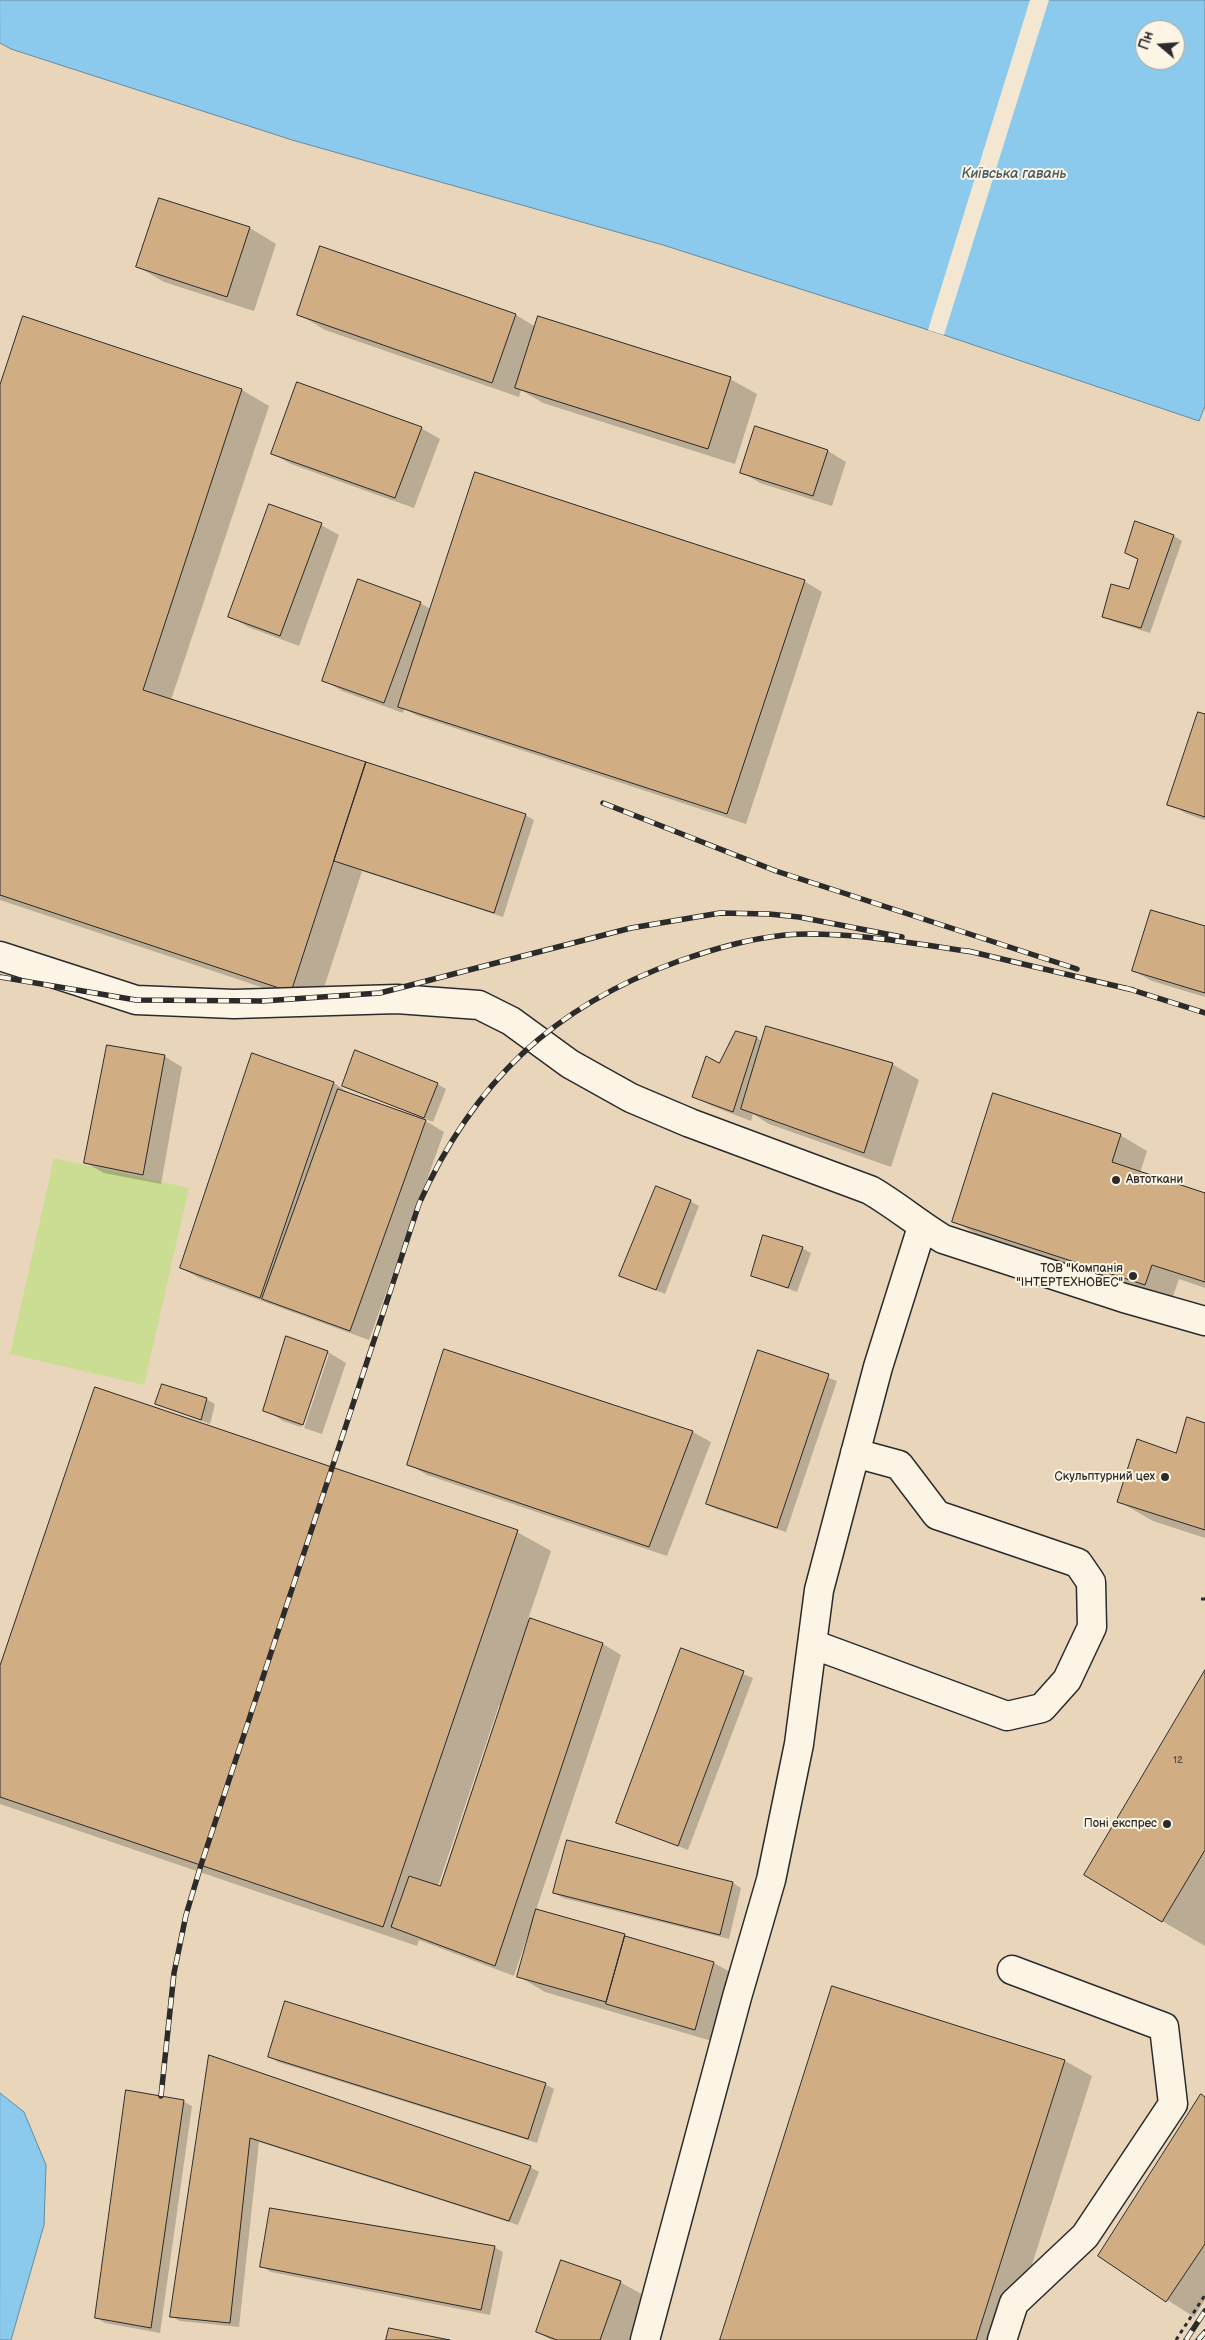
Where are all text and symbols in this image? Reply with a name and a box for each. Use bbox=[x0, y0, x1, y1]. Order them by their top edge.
north arrow bbox=[1135, 20, 1185, 70]
text: Пн bbox=[1135, 29, 1157, 52]
water label: Київська гавань bbox=[961, 166, 1067, 182]
place label: Автоткани bbox=[1126, 1173, 1183, 1187]
marker: Автоткани bbox=[1110, 1174, 1122, 1186]
place label: ТОВ "Компанія "ІНТЕРТЕХНОВЕС" bbox=[1016, 1262, 1123, 1290]
marker: ТОВ "Компанія "ІНТЕРТЕХНОВЕС" bbox=[1127, 1270, 1139, 1282]
place label: Скульптурний цех bbox=[1055, 1470, 1155, 1484]
marker: Скульптурний цех bbox=[1159, 1471, 1171, 1483]
house number: 12 bbox=[1173, 1754, 1183, 1766]
place label: Поні експрес bbox=[1084, 1817, 1157, 1831]
marker: Поні експрес bbox=[1161, 1818, 1173, 1830]

